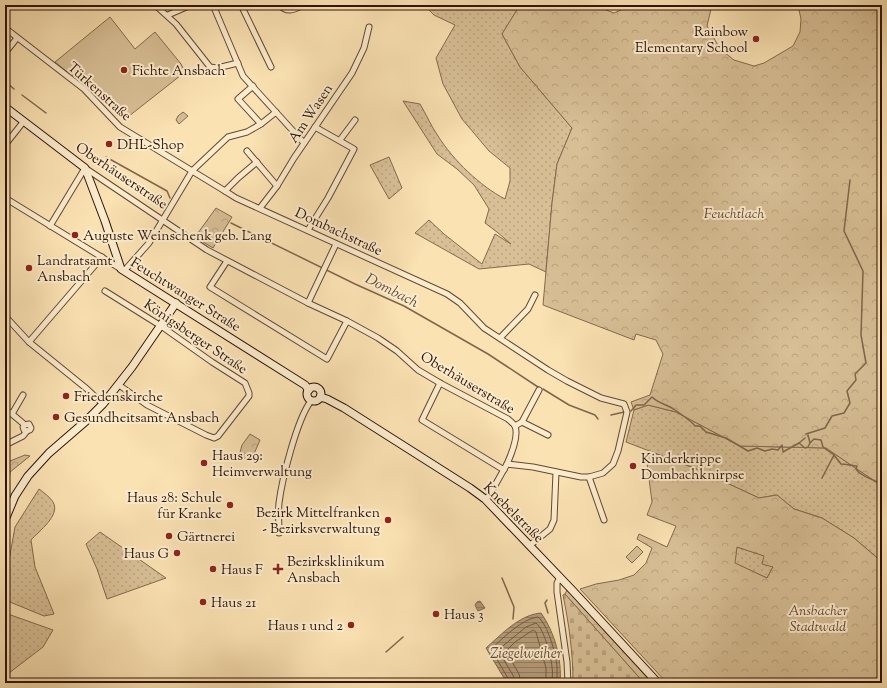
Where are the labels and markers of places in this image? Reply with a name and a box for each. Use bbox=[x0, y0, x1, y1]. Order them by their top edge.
place label: Rainbow Elementary School bbox=[635, 23, 749, 59]
marker: Rainbow Elementary School bbox=[751, 34, 761, 44]
place label: Fichte Ansbach bbox=[132, 62, 225, 82]
marker: Fichte Ansbach bbox=[119, 65, 129, 75]
place label: DHL-Shop bbox=[117, 136, 184, 156]
marker: DHL-Shop bbox=[104, 139, 114, 149]
place label: Auguste Weinschenk geb. Lang bbox=[83, 227, 272, 247]
marker: Auguste Weinschenk geb. Lang bbox=[70, 230, 80, 240]
place label: Landratsamt Ansbach bbox=[37, 252, 113, 288]
marker: Landratsamt Ansbach bbox=[24, 263, 34, 273]
place label: Friedenskirche bbox=[74, 388, 163, 408]
marker: Friedenskirche bbox=[61, 391, 71, 401]
place label: Gesundheitsamt Ansbach bbox=[64, 409, 219, 429]
marker: Gesundheitsamt Ansbach bbox=[51, 412, 61, 422]
place label: Haus 29: Heimverwaltung bbox=[212, 447, 312, 483]
place label: Kinderkrippe Dombachknirpse bbox=[641, 450, 744, 486]
marker: Haus 29: Heimverwaltung bbox=[199, 458, 209, 468]
marker: Kinderkrippe Dombachknirpse bbox=[628, 461, 638, 471]
place label: Haus 28: Schule für Kranke bbox=[127, 489, 222, 525]
marker: Haus 28: Schule für Kranke bbox=[225, 500, 235, 510]
place label: Bezirk Mittelfranken - Bezirksverwaltung bbox=[256, 504, 380, 540]
marker: Bezirk Mittelfranken - Bezirksverwaltung bbox=[383, 515, 393, 525]
place label: Gärtnerei bbox=[177, 528, 235, 548]
marker: Gärtnerei bbox=[164, 531, 174, 541]
place label: Haus G bbox=[124, 545, 170, 565]
marker: Haus G bbox=[172, 548, 182, 558]
place label: Bezirksklinikum Ansbach bbox=[287, 553, 385, 589]
place label: Haus F bbox=[221, 561, 263, 581]
marker: Bezirksklinikum Ansbach bbox=[272, 563, 284, 575]
marker: Haus F bbox=[208, 564, 218, 574]
place label: Haus 21 bbox=[211, 594, 256, 614]
marker: Haus 21 bbox=[198, 597, 208, 607]
place label: Haus 3 bbox=[444, 606, 484, 626]
marker: Haus 3 bbox=[431, 609, 441, 619]
place label: Haus 1 und 2 bbox=[268, 617, 343, 637]
marker: Haus 1 und 2 bbox=[346, 620, 356, 630]

